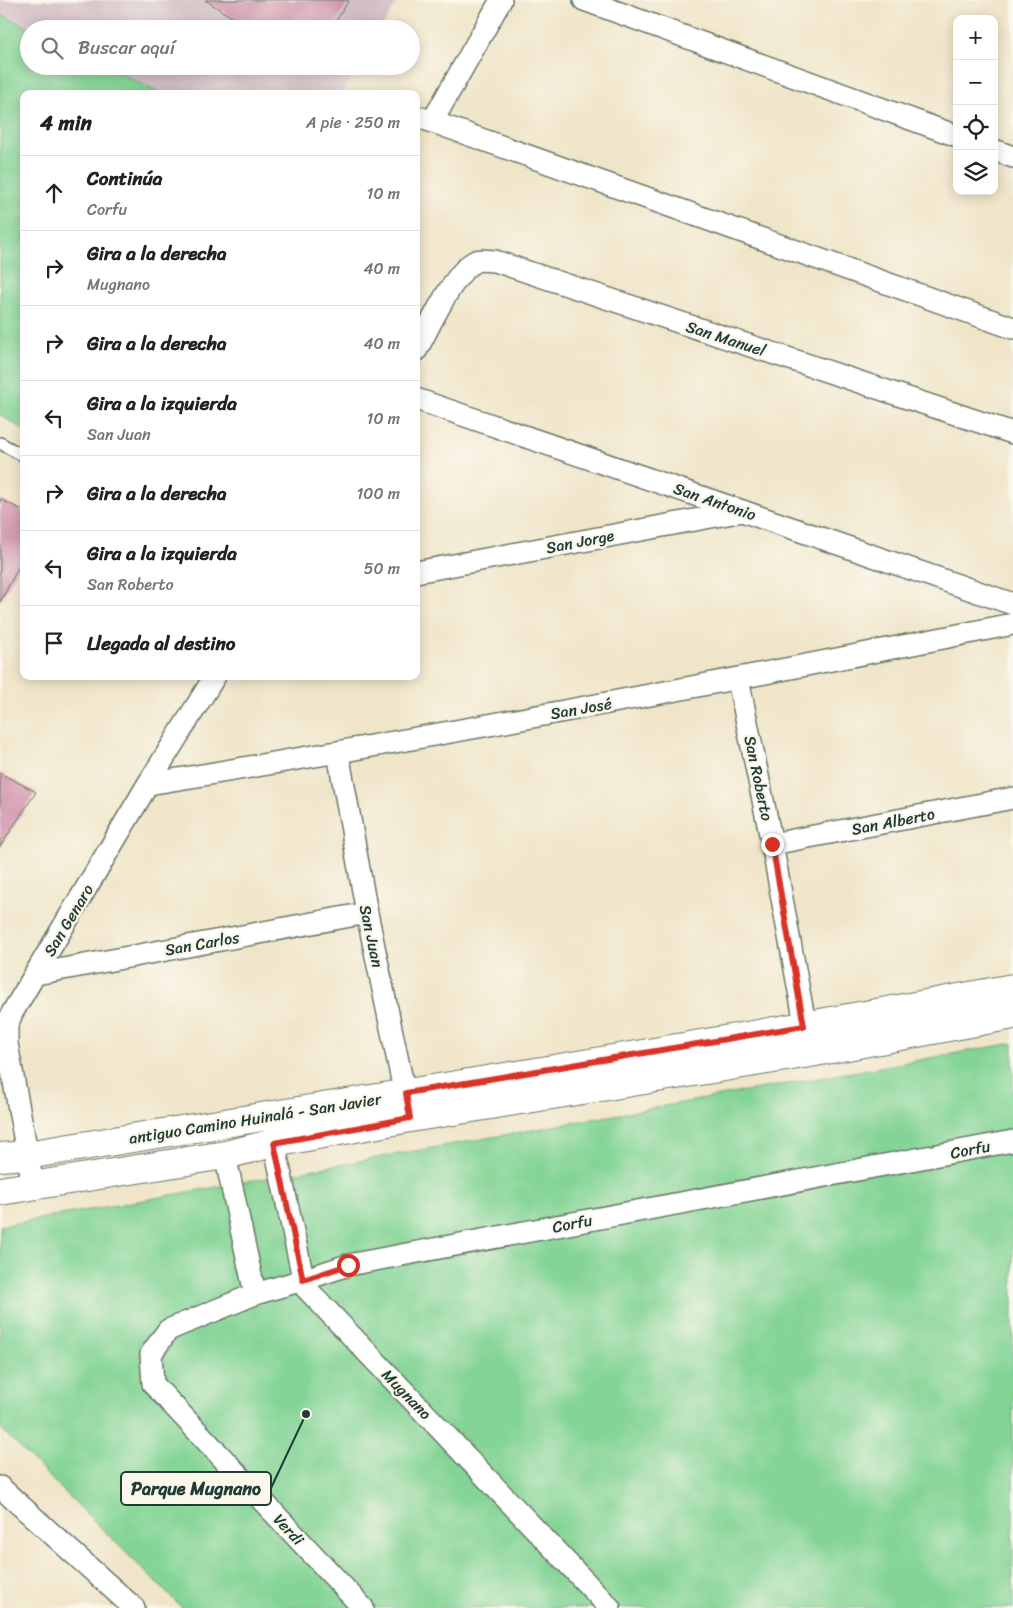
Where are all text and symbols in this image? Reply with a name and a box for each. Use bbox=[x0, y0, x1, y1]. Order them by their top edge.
map controls bbox=[953, 15, 998, 195]
button: + bbox=[953, 15, 998, 60]
search box bbox=[20, 20, 420, 75]
text: Buscar aquí bbox=[78, 31, 175, 64]
icon: search bbox=[38, 34, 66, 62]
button: − bbox=[953, 60, 998, 105]
text: 4 min bbox=[40, 104, 92, 142]
button: locate bbox=[953, 105, 998, 150]
text: A pie · 250 m bbox=[306, 108, 400, 137]
button: layers bbox=[953, 150, 998, 195]
text: Continúa bbox=[87, 162, 162, 195]
icon: ahead bbox=[40, 179, 68, 207]
text: 10 m bbox=[367, 179, 400, 208]
text: Corfu bbox=[87, 195, 127, 224]
text: Gira a la derecha bbox=[87, 237, 226, 270]
icon: right bbox=[40, 254, 68, 282]
text: 40 m bbox=[363, 254, 400, 283]
text: Mugnano bbox=[87, 270, 150, 299]
street label: San Manuel bbox=[682, 312, 770, 365]
text: Gira a la derecha bbox=[87, 327, 226, 360]
icon: right bbox=[40, 329, 68, 357]
text: 40 m bbox=[363, 329, 400, 358]
text: Gira a la izquierda bbox=[87, 387, 237, 420]
icon: left bbox=[40, 404, 68, 432]
text: 10 m bbox=[367, 404, 400, 433]
text: San Juan bbox=[87, 420, 151, 449]
street label: San Antonio bbox=[670, 474, 760, 529]
text: Gira a la derecha bbox=[87, 477, 226, 510]
icon: right bbox=[40, 479, 68, 507]
text: 100 m bbox=[356, 479, 400, 508]
street label: San Jorge bbox=[544, 521, 617, 562]
text: Gira a la izquierda bbox=[87, 537, 237, 570]
icon: left bbox=[40, 554, 68, 582]
text: 50 m bbox=[364, 554, 400, 583]
text: San Roberto bbox=[87, 570, 174, 599]
text: Llegada al destino bbox=[87, 627, 236, 660]
icon: arrive bbox=[40, 629, 68, 657]
street label: San José bbox=[548, 689, 614, 728]
street label: San Roberto bbox=[735, 733, 782, 823]
street label: San Alberto bbox=[849, 799, 937, 844]
route end bbox=[761, 833, 784, 856]
street label: San Genaro bbox=[35, 878, 102, 962]
street label: San Juan bbox=[351, 902, 392, 971]
street label: San Carlos bbox=[163, 923, 242, 964]
street label: antiguo Camino Huinalá - San Javier bbox=[127, 1084, 385, 1153]
street label: Corfu bbox=[948, 1131, 993, 1168]
street label: Corfu bbox=[550, 1205, 595, 1242]
route start bbox=[337, 1254, 360, 1277]
street label: Mugnano bbox=[374, 1362, 439, 1427]
callout: Parque Mugnano bbox=[121, 1472, 271, 1505]
text: Parque Mugnano bbox=[131, 1473, 261, 1505]
street label: Verdi bbox=[266, 1506, 312, 1553]

